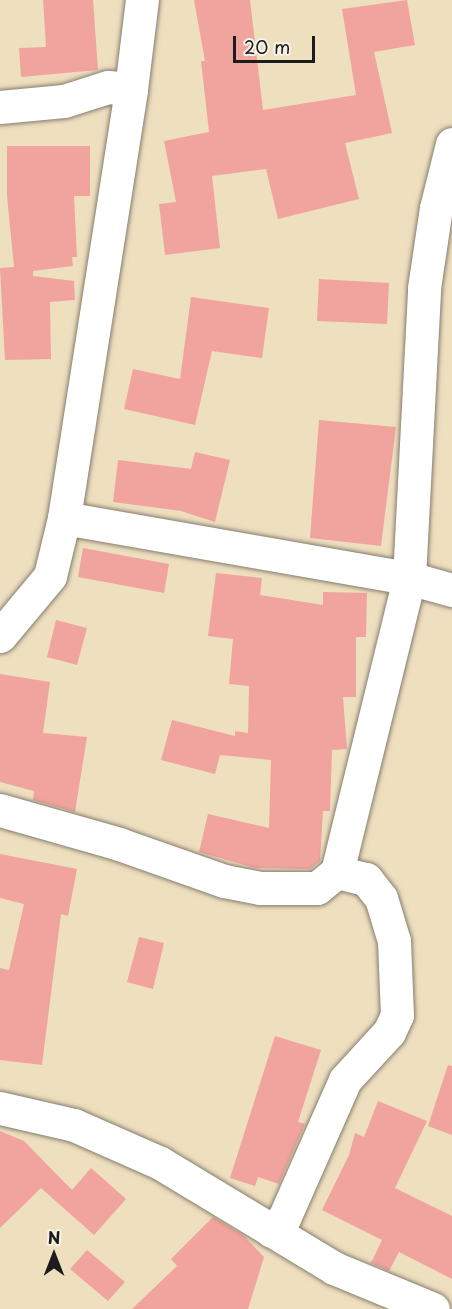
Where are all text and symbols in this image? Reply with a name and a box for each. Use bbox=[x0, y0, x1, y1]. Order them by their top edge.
scale bar bbox=[236, 24, 318, 62]
text: 20 m bbox=[244, 33, 290, 60]
north arrow bbox=[24, 1225, 84, 1285]
text: N bbox=[48, 1225, 60, 1249]

